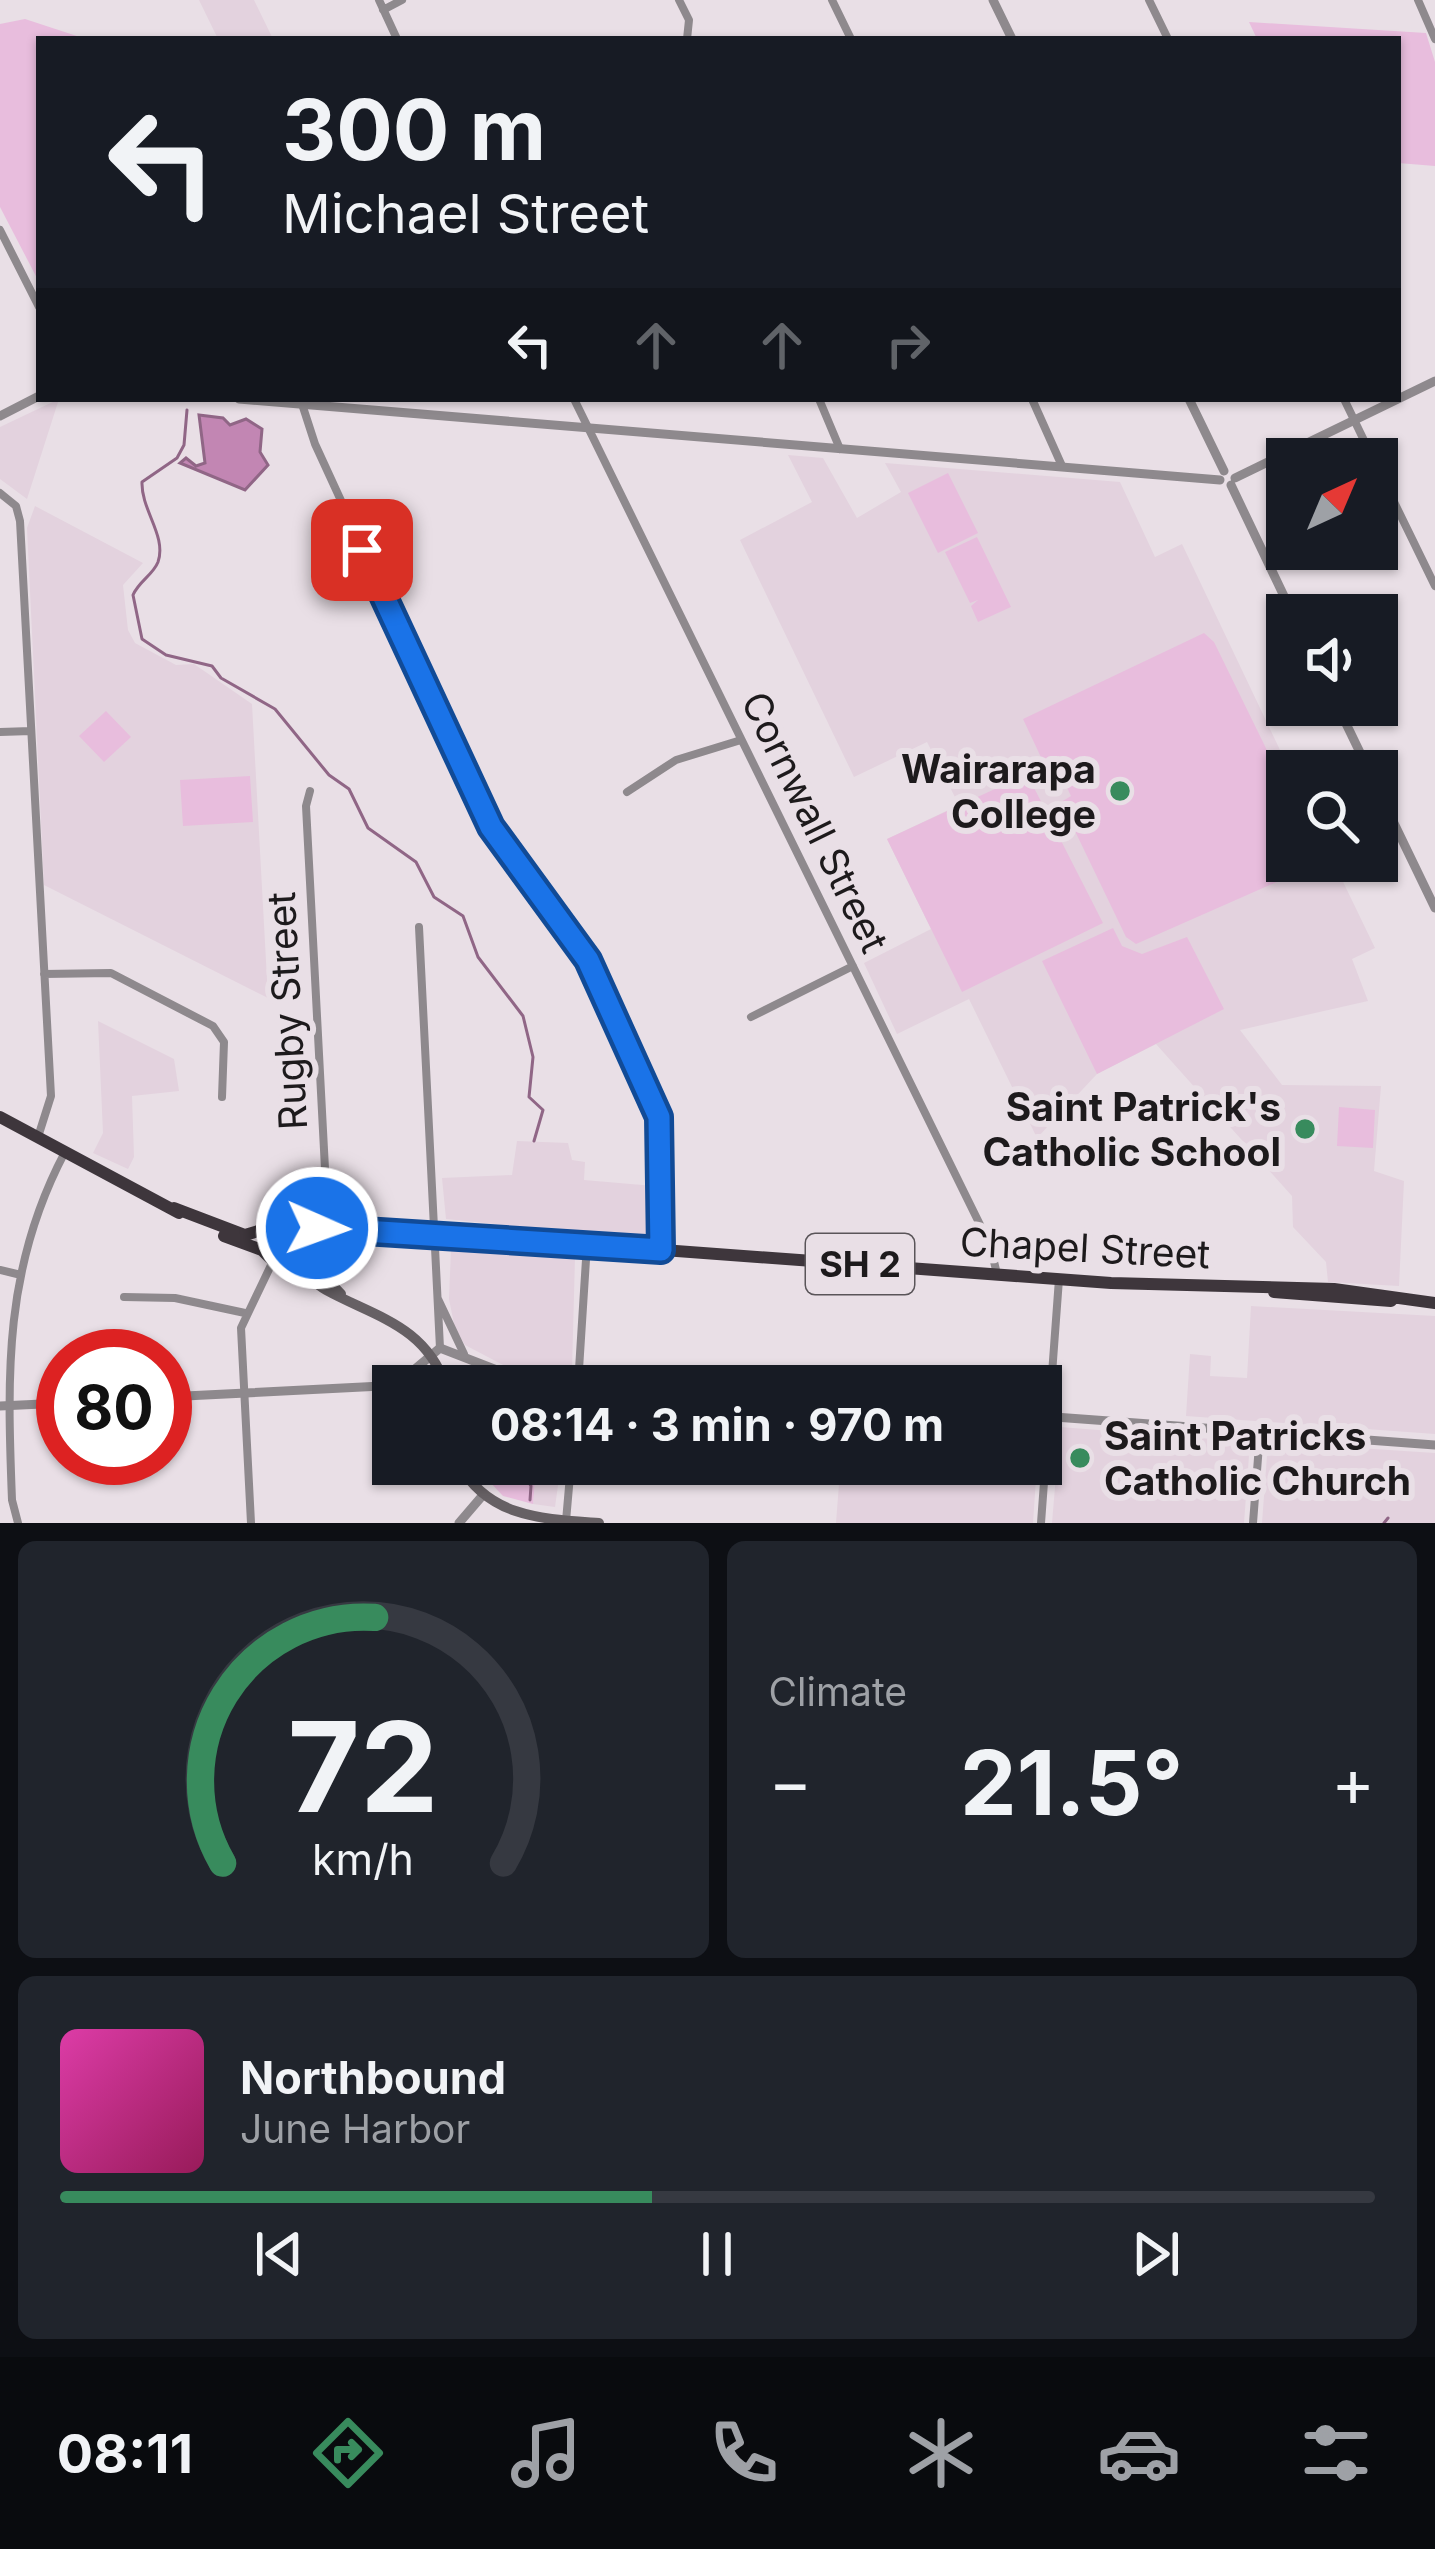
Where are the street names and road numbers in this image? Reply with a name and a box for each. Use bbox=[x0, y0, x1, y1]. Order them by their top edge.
street label: Cornwall Street bbox=[732, 684, 899, 960]
street label: Rugby Street bbox=[257, 891, 316, 1131]
street label: Chapel Street bbox=[959, 1217, 1211, 1278]
road number: SH 2 bbox=[806, 1234, 914, 1294]

